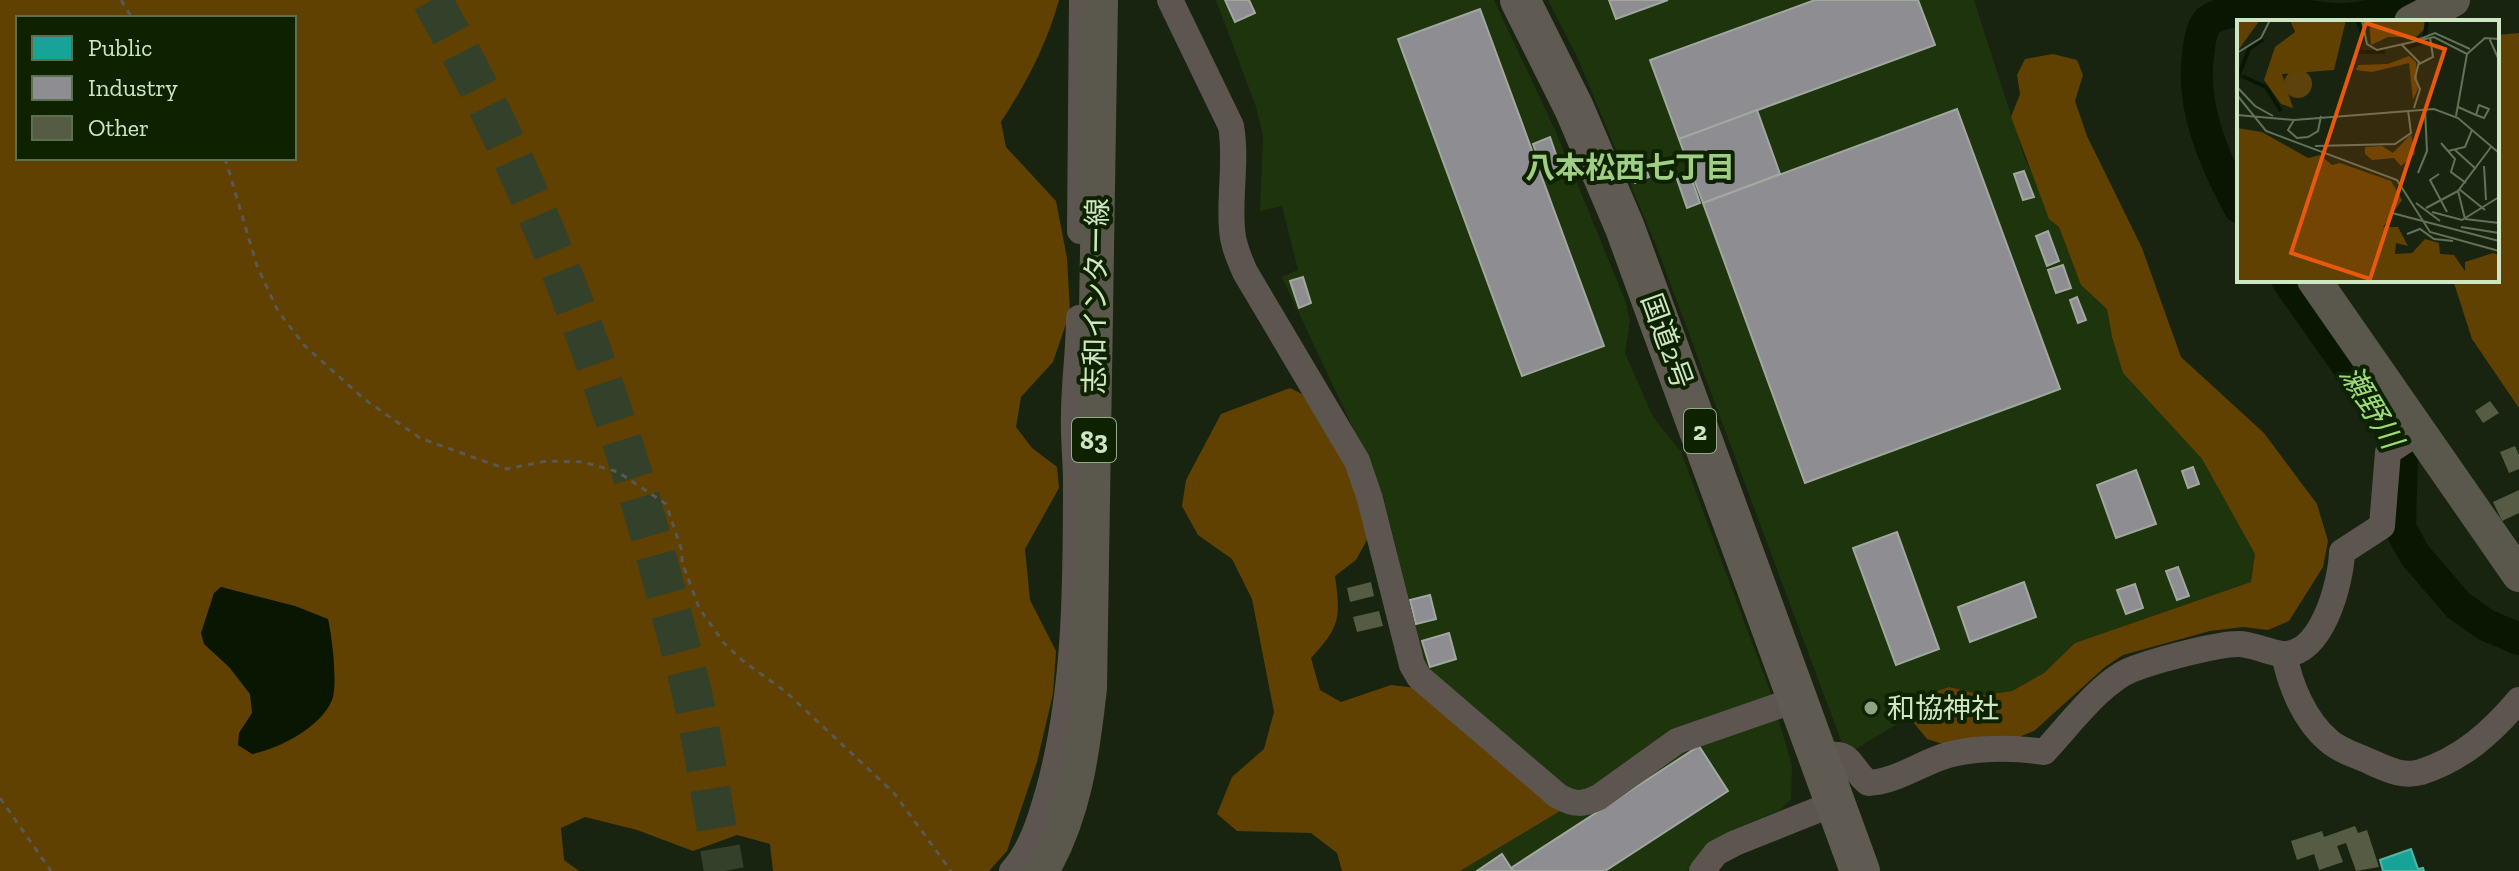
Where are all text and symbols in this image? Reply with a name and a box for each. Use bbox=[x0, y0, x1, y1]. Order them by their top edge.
legend bbox=[16, 16, 296, 160]
inset map bbox=[2237, 20, 2499, 282]
text: Public bbox=[88, 33, 152, 62]
text: Industry bbox=[88, 73, 179, 102]
text: Other bbox=[88, 113, 149, 142]
district label: 八本松西七丁目 bbox=[1525, 150, 1735, 186]
street label: 志和インター線 bbox=[1078, 198, 1114, 394]
street label: 国道2号 bbox=[1635, 289, 1699, 393]
water label: 瀬野川 bbox=[2332, 359, 2411, 457]
road number: 2 bbox=[1684, 409, 1716, 453]
road number: 83 bbox=[1072, 418, 1116, 462]
place label: 和協神社 bbox=[1887, 692, 1999, 725]
marker: 和協神社 bbox=[1862, 699, 1880, 717]

